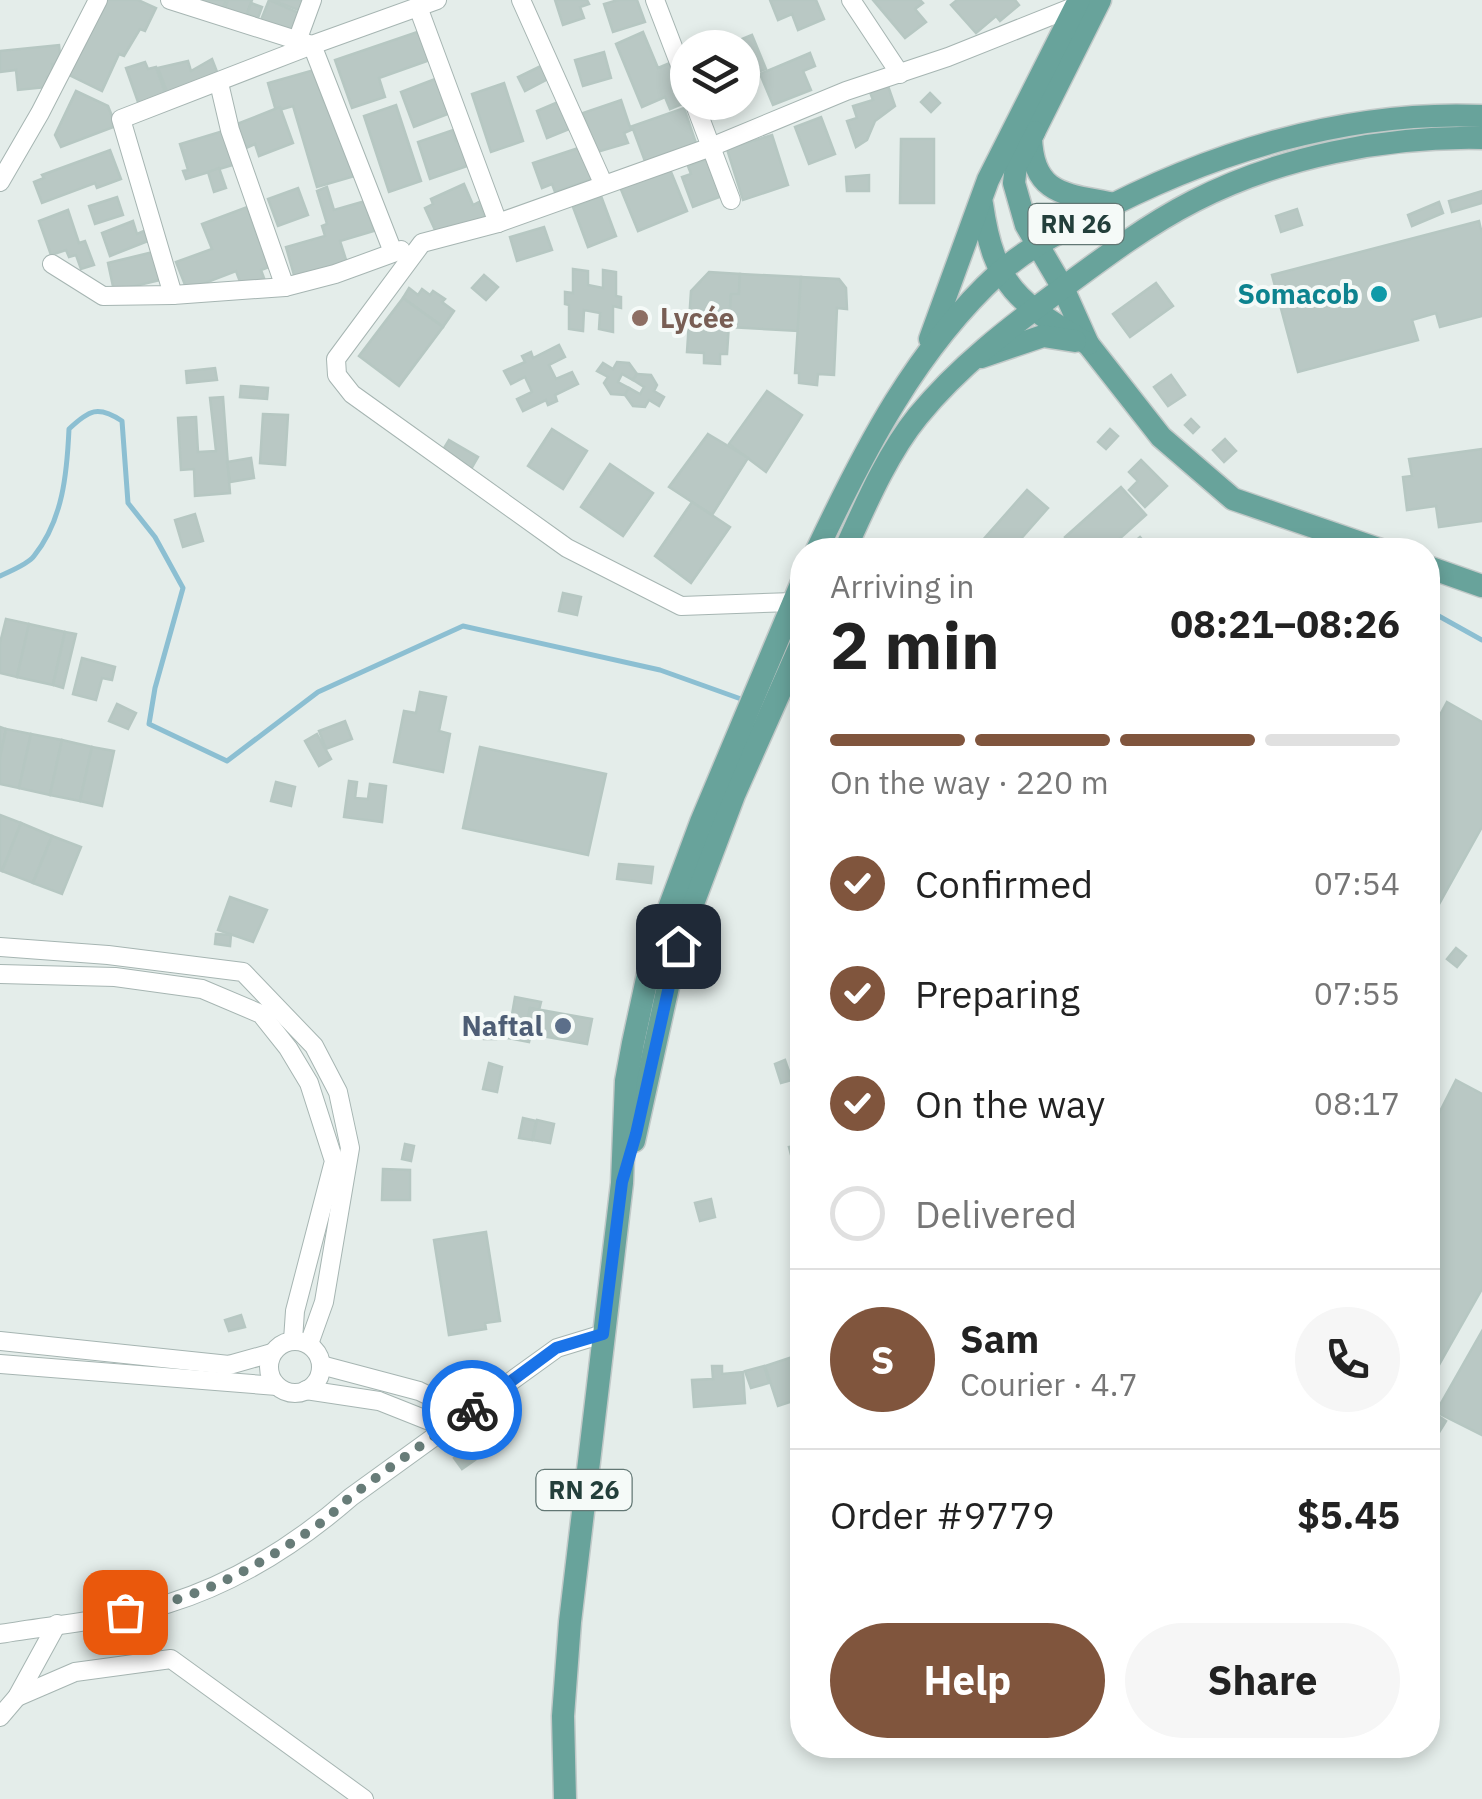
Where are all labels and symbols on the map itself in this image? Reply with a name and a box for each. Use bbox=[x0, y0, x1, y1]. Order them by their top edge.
road number: RN 26 bbox=[1028, 204, 1124, 244]
place label: Somacob bbox=[1238, 275, 1359, 312]
marker: Somacob bbox=[1368, 283, 1390, 305]
place label: Lycée bbox=[660, 299, 734, 336]
marker: Lycée bbox=[629, 307, 651, 329]
pin bbox=[636, 904, 721, 989]
place label: Naftal bbox=[462, 1007, 543, 1044]
marker: Naftal bbox=[552, 1015, 574, 1037]
courier bbox=[422, 1360, 522, 1460]
road number: RN 26 bbox=[536, 1470, 632, 1510]
pin bbox=[83, 1570, 168, 1655]

